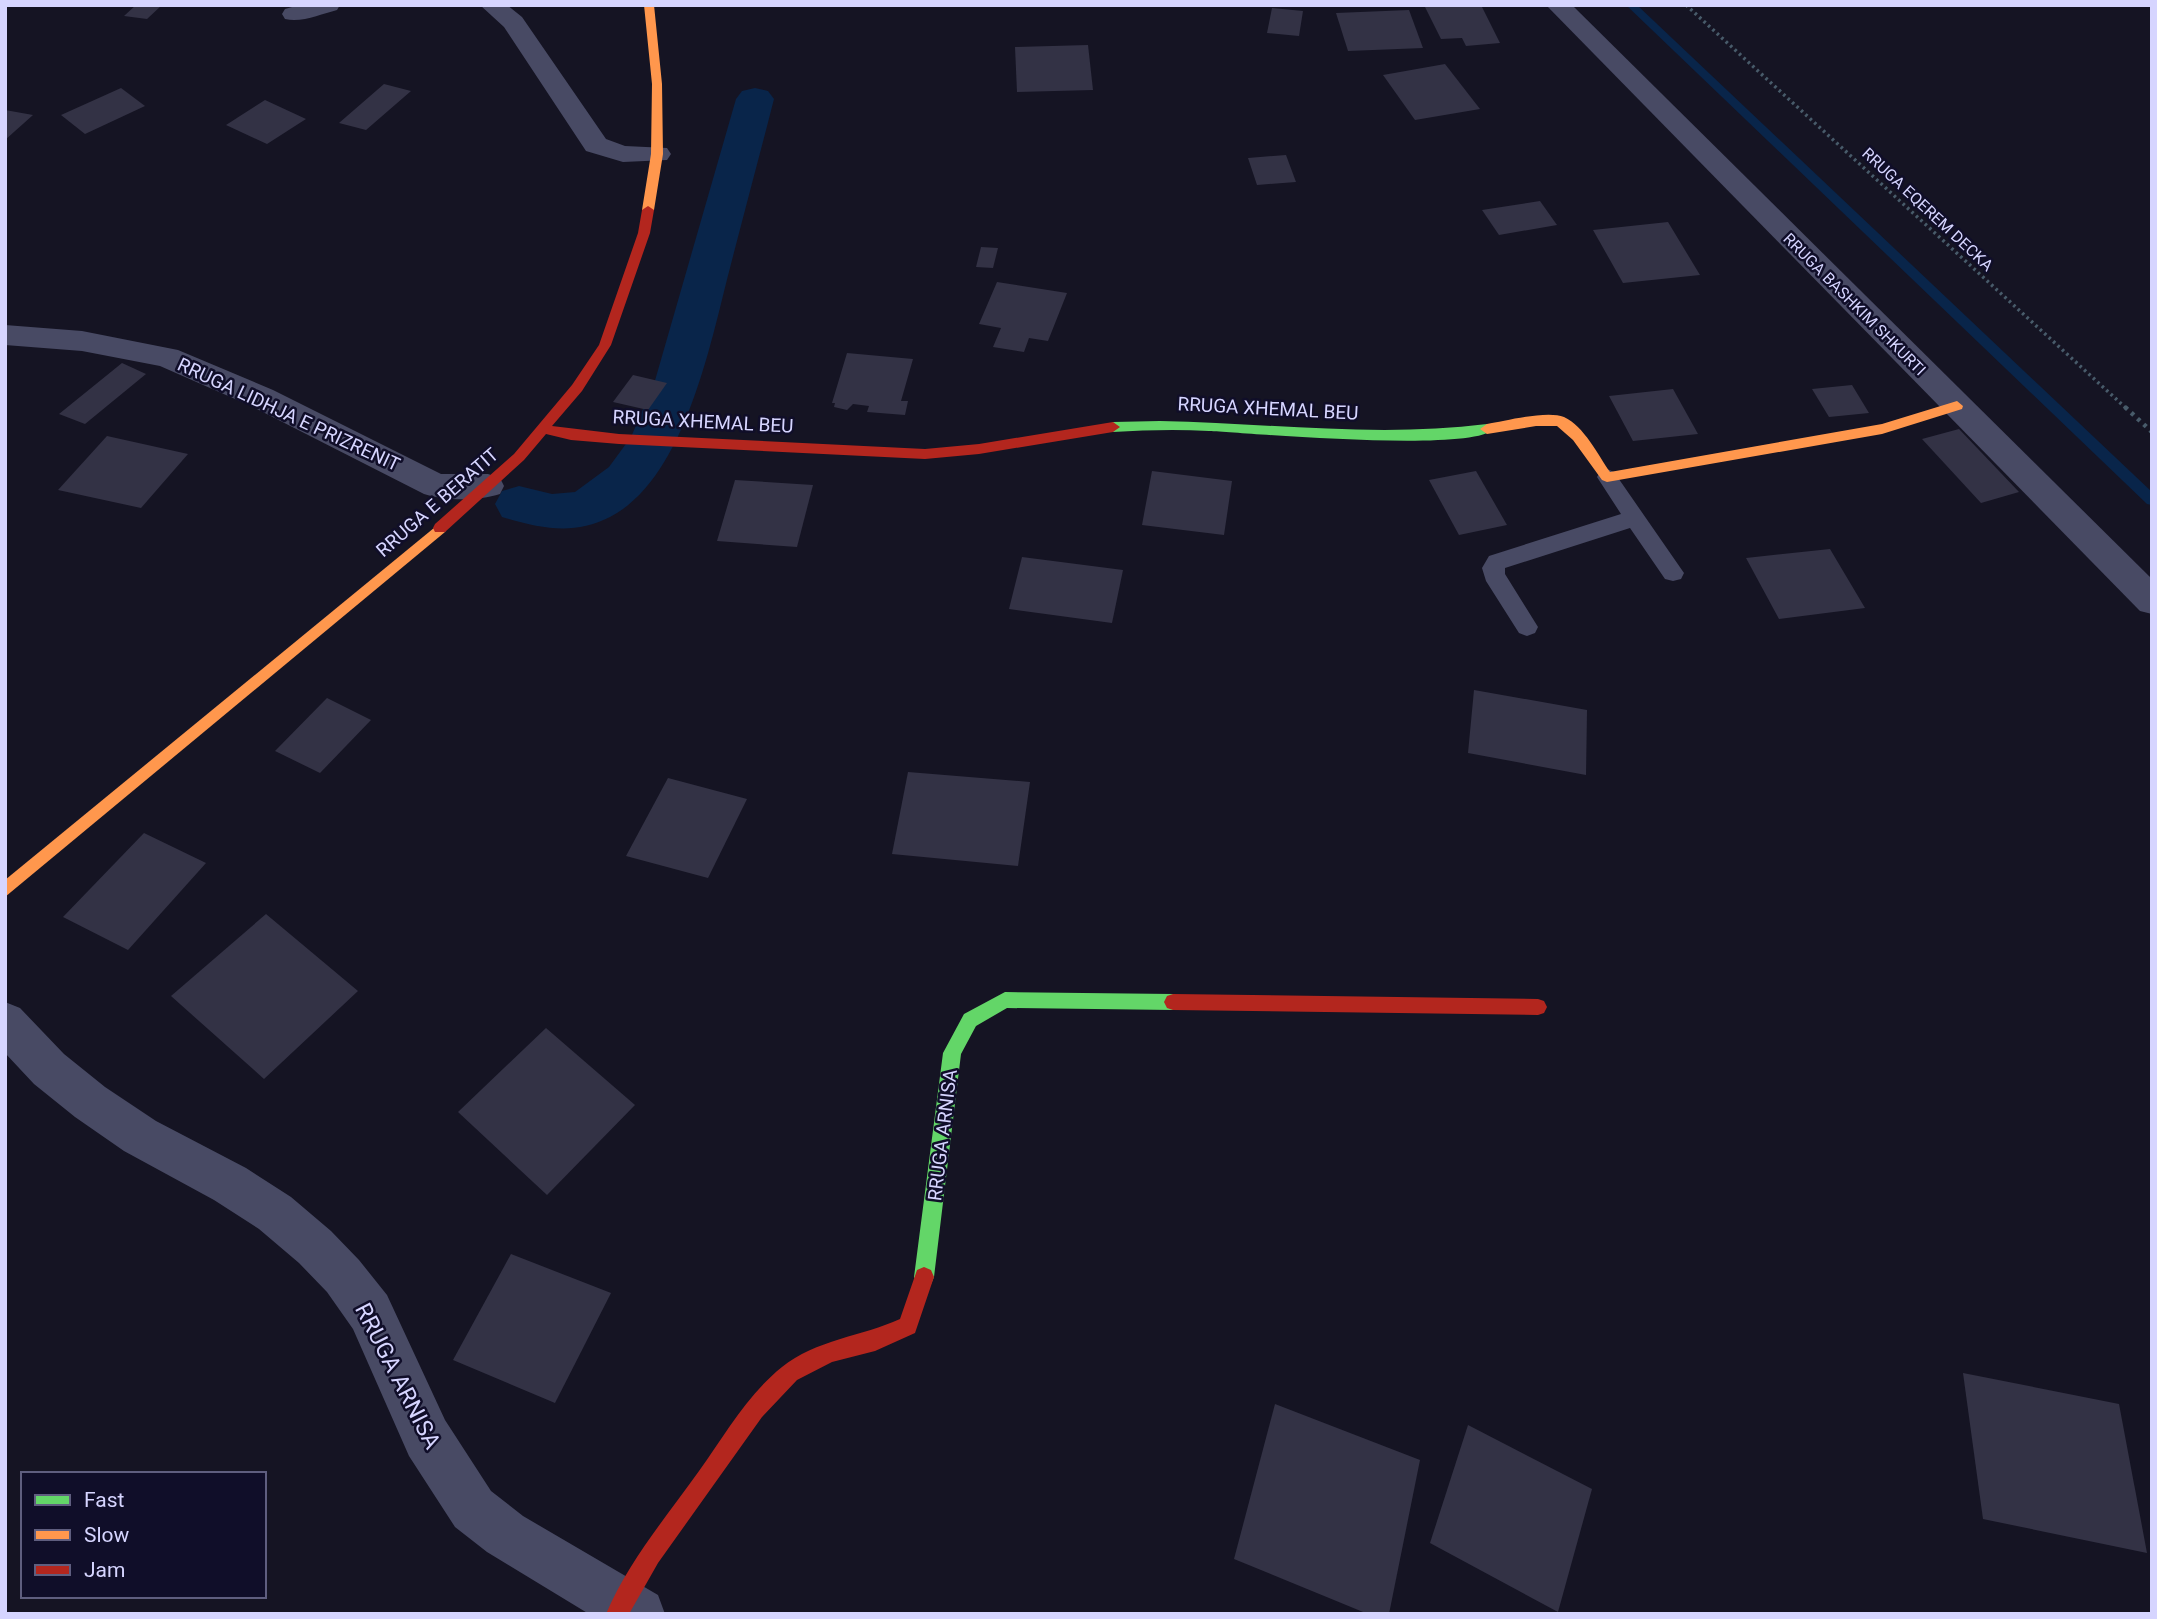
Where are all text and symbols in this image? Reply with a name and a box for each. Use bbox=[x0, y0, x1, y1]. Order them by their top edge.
street label: RRUGA EQEREM DECKA bbox=[1858, 144, 1997, 275]
street label: RRUGA BASHKIM SHKURTI bbox=[1780, 229, 1930, 379]
street label: RRUGA LIDHJA E PRIZRENIT bbox=[174, 353, 404, 476]
street label: RRUGA XHEMAL BEU bbox=[1177, 392, 1359, 425]
street label: RRUGA XHEMAL BEU bbox=[612, 405, 794, 438]
street label: RRUGA E BERATIT bbox=[372, 443, 503, 562]
street label: RRUGA ARNISA bbox=[923, 1067, 962, 1202]
street label: RRUGA ARNISA bbox=[349, 1299, 446, 1454]
legend bbox=[21, 1472, 266, 1598]
text: Fast bbox=[84, 1488, 125, 1512]
text: Slow bbox=[84, 1523, 130, 1547]
text: Jam bbox=[84, 1558, 125, 1582]

